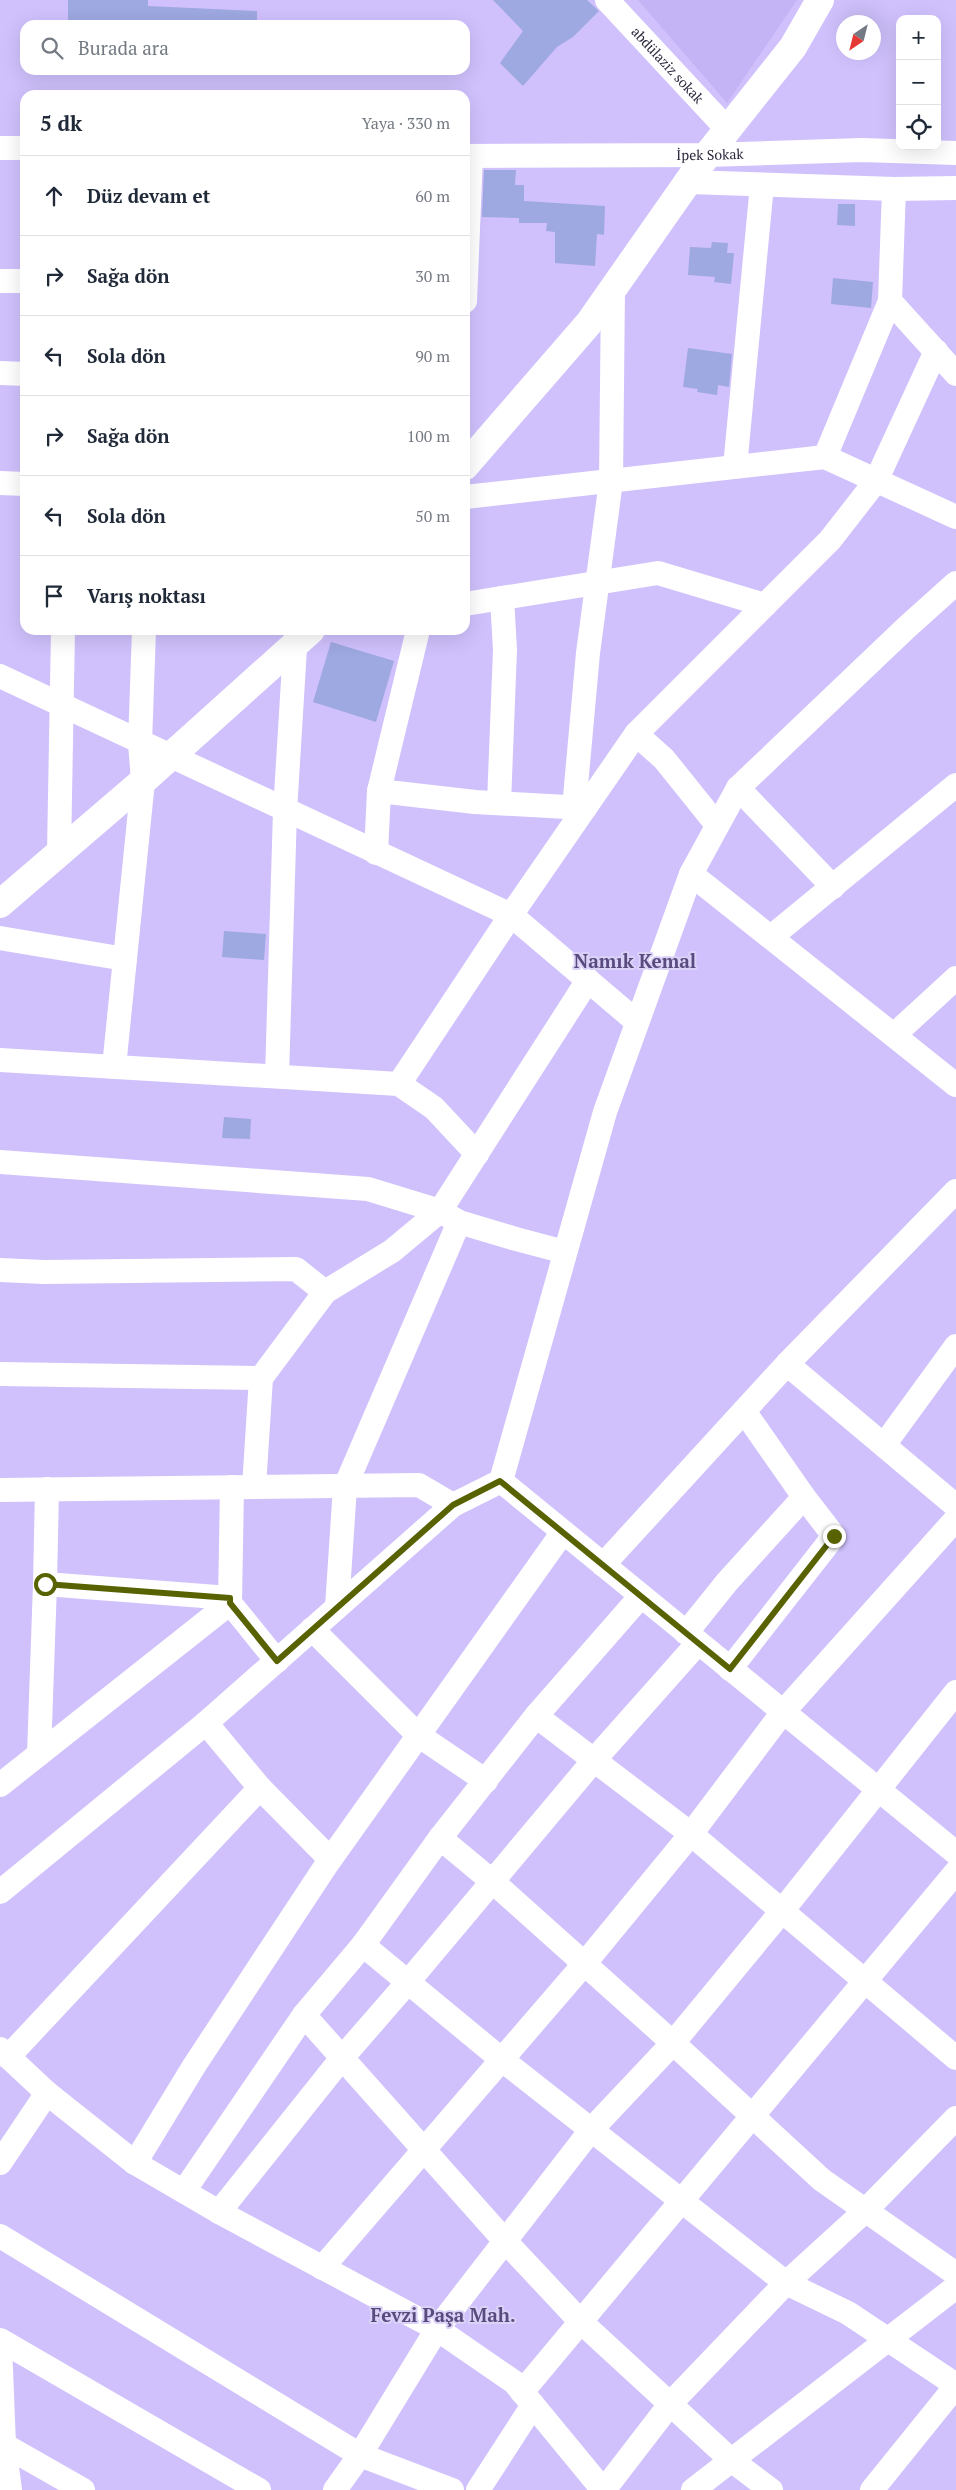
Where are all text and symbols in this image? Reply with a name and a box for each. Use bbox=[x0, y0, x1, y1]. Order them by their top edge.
north arrow bbox=[836, 15, 881, 60]
map controls bbox=[896, 15, 941, 150]
button: + bbox=[896, 15, 941, 60]
search box bbox=[20, 20, 470, 75]
street label: abdülaziz sokak bbox=[627, 22, 709, 108]
icon: search bbox=[38, 34, 66, 62]
text: Burada ara bbox=[78, 35, 169, 60]
button: − bbox=[896, 60, 941, 105]
button: locate bbox=[896, 105, 941, 150]
text: 5 dk bbox=[40, 109, 82, 137]
text: Yaya · 330 m bbox=[362, 112, 450, 134]
street label: İpek Sokak bbox=[676, 144, 745, 164]
icon: ahead bbox=[40, 182, 68, 210]
text: Düz devam et bbox=[87, 183, 210, 208]
text: 60 m bbox=[415, 185, 450, 207]
icon: right bbox=[40, 262, 68, 290]
text: Sağa dön bbox=[87, 263, 170, 288]
text: 30 m bbox=[415, 265, 450, 287]
icon: left bbox=[40, 342, 68, 370]
text: Sola dön bbox=[87, 343, 166, 368]
text: 90 m bbox=[415, 345, 450, 367]
icon: right bbox=[40, 422, 68, 450]
text: Sağa dön bbox=[87, 423, 170, 448]
text: 100 m bbox=[407, 425, 450, 447]
icon: left bbox=[40, 502, 68, 530]
text: Sola dön bbox=[87, 503, 166, 528]
text: 50 m bbox=[415, 505, 450, 527]
icon: arrive bbox=[40, 582, 68, 610]
text: Varış noktası bbox=[87, 583, 206, 608]
district label: Namık Kemal bbox=[574, 948, 696, 973]
route end bbox=[823, 1525, 846, 1548]
route start bbox=[34, 1573, 57, 1596]
district label: Fevzi Paşa Mah. bbox=[370, 2302, 516, 2327]

